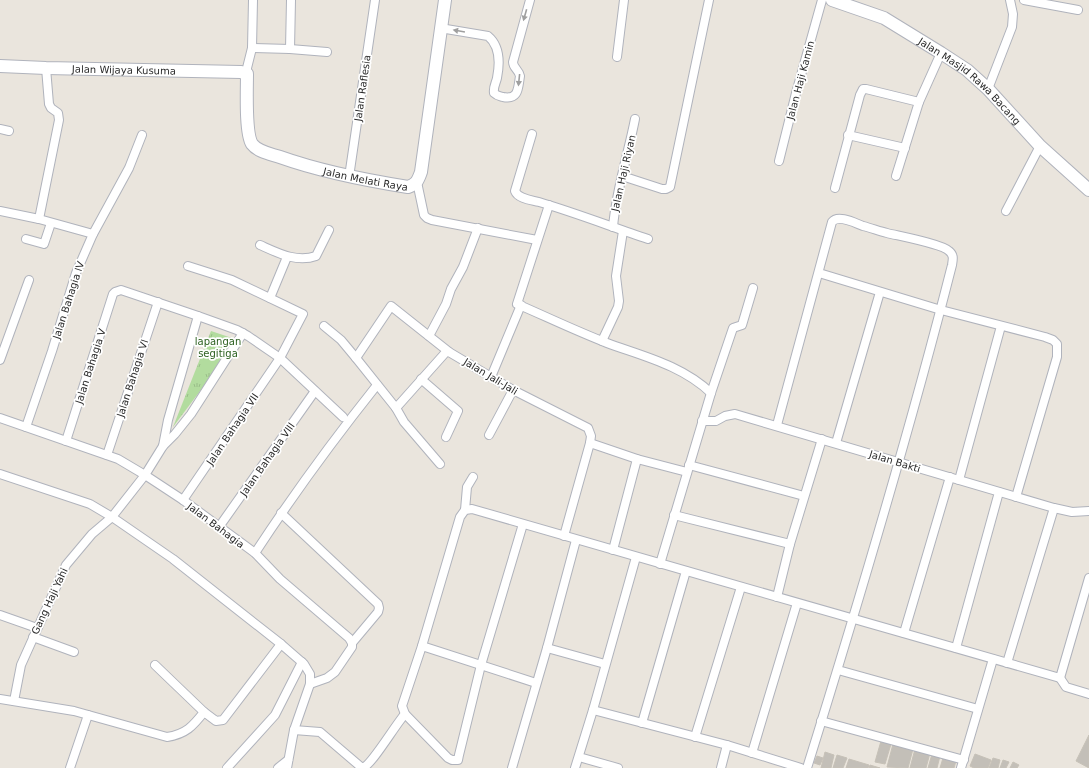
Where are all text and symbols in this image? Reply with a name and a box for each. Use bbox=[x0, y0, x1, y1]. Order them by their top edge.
one-way arrow bbox=[522, 9, 528, 22]
one-way arrow bbox=[453, 28, 465, 34]
street label: Jalan Masjid Rawa Bacang bbox=[916, 35, 1023, 127]
street label: Jalan Haji Kamin bbox=[784, 39, 816, 122]
street label: Jalan Raflesia bbox=[352, 54, 373, 123]
street label: Jalan Wijaya Kusuma bbox=[71, 64, 176, 77]
one-way arrow bbox=[515, 74, 522, 86]
street label: Jalan Haji Riyan bbox=[609, 134, 638, 213]
street label: Jalan Melati Raya bbox=[321, 165, 409, 193]
street label: Jalan Bahagia IV bbox=[50, 260, 86, 341]
street label: Jalan Bahagia V bbox=[73, 327, 108, 406]
park label: lapangan segitiga bbox=[195, 336, 241, 359]
street label: Jalan Bahagia VI bbox=[114, 338, 150, 419]
street label: Jalan Jali-Jali bbox=[461, 356, 520, 397]
street label: Jalan Bahagia VII bbox=[204, 391, 260, 468]
street label: Jalan Bahagia VIII bbox=[237, 420, 297, 499]
street label: Jalan Bakti bbox=[867, 448, 922, 474]
street label: Jalan Bahagia bbox=[184, 500, 246, 550]
street label: Gang Haji Yahi bbox=[29, 566, 70, 636]

